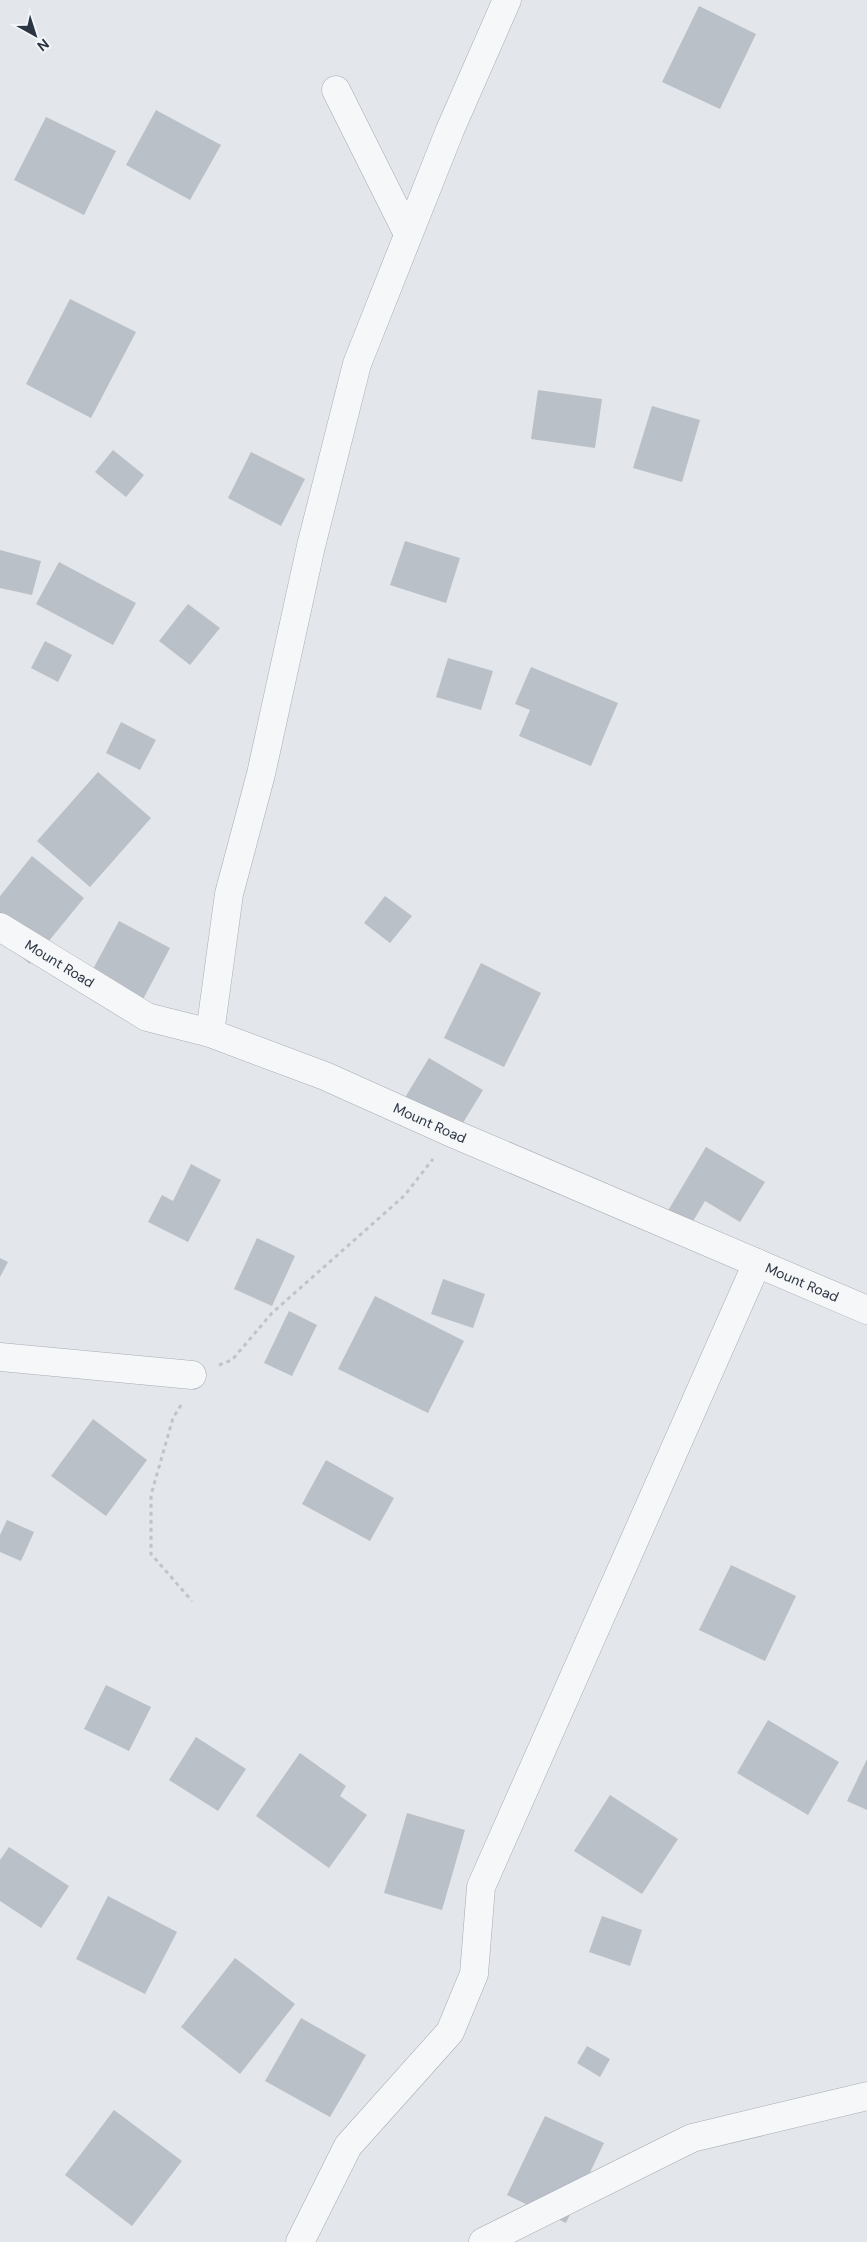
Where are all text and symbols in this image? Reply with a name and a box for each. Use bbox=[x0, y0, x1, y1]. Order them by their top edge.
north arrow bbox=[10, 10, 60, 60]
text: N bbox=[34, 35, 53, 55]
street label: Mount Road bbox=[22, 936, 98, 992]
street label: Mount Road bbox=[391, 1099, 469, 1147]
street label: Mount Road bbox=[763, 1259, 842, 1306]

